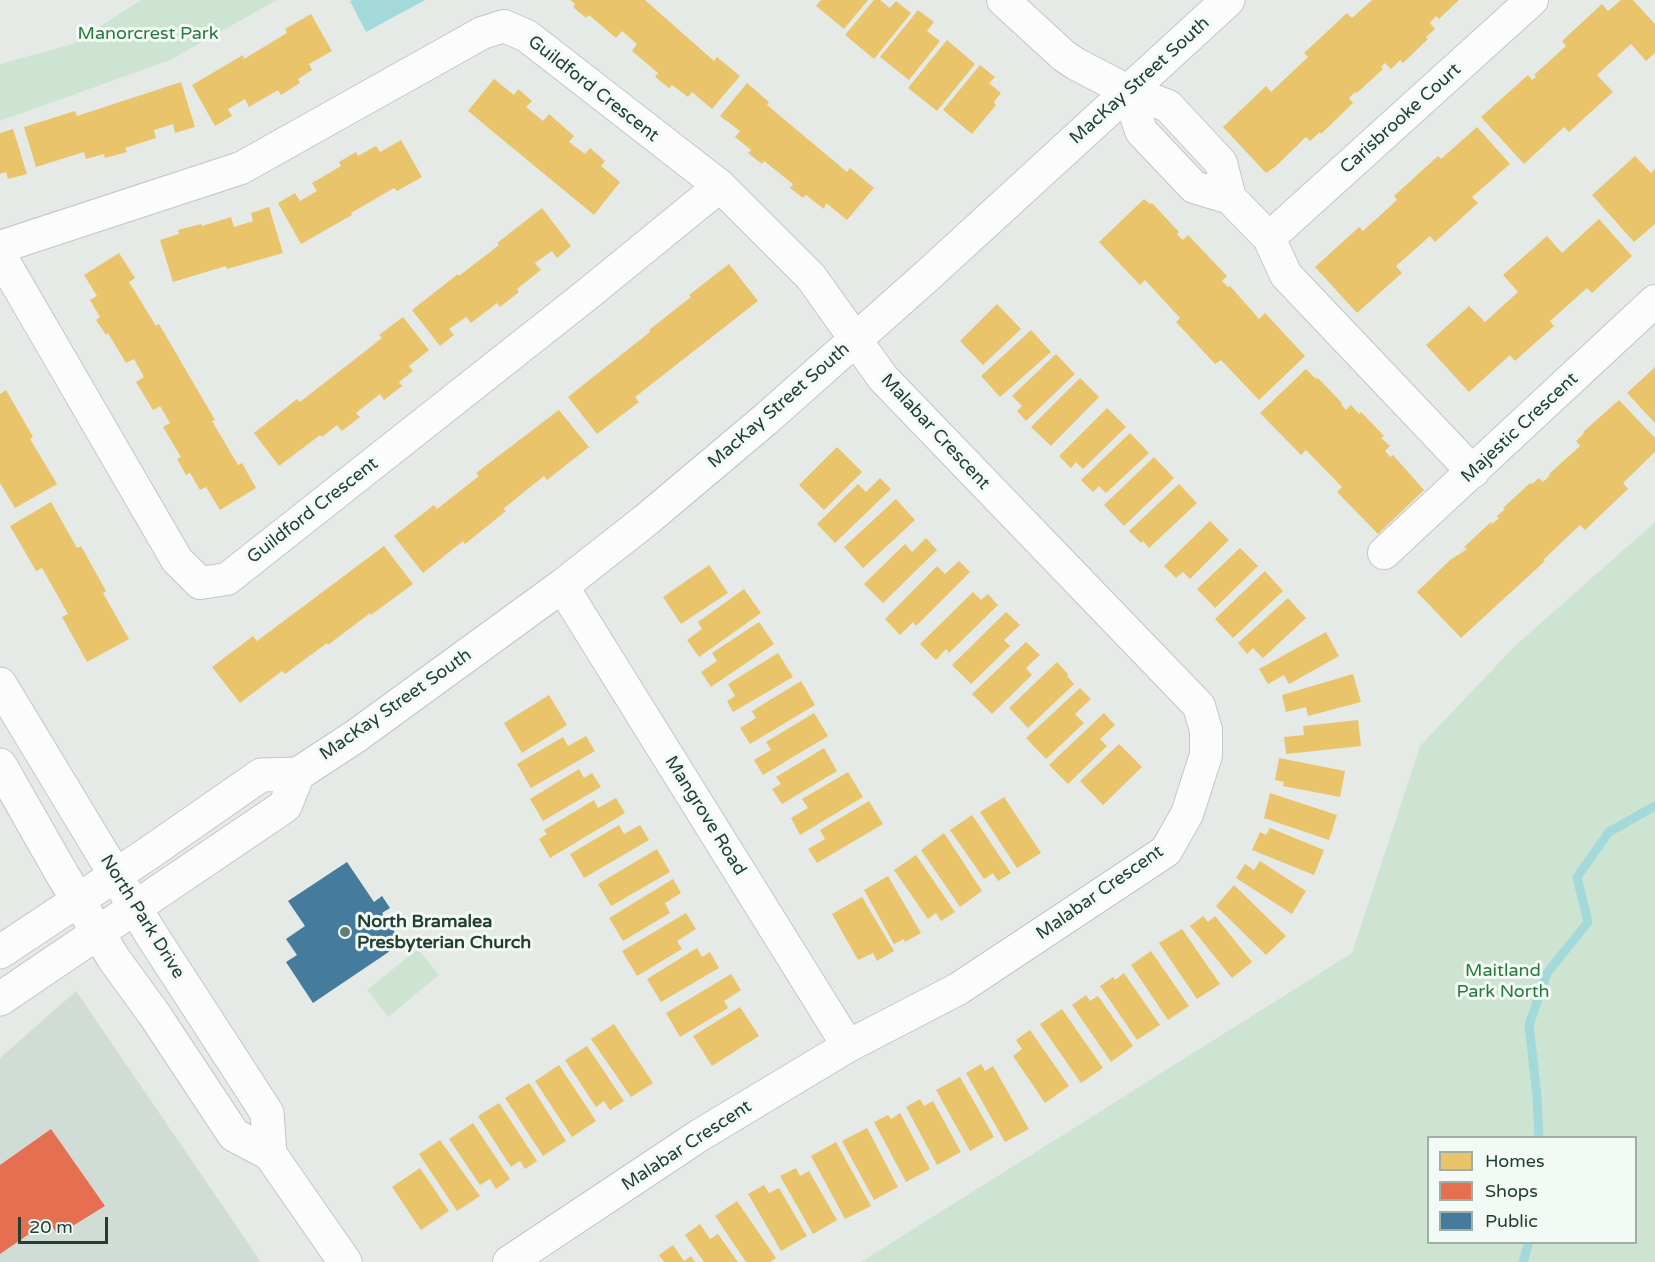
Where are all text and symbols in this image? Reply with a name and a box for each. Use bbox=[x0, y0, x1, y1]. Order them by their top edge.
street label: MacKay Street South bbox=[1066, 13, 1214, 149]
park label: Manorcrest Park bbox=[77, 23, 219, 45]
street label: Guildford Crescent bbox=[523, 31, 663, 147]
street label: Carisbrooke Court bbox=[1336, 59, 1466, 179]
street label: MacKay Street South bbox=[704, 339, 854, 473]
street label: Majestic Crescent bbox=[1457, 368, 1583, 488]
street label: Malabar Crescent bbox=[876, 370, 994, 494]
street label: Guildford Crescent bbox=[243, 453, 383, 569]
street label: MacKay Street South bbox=[316, 644, 476, 766]
street label: Mangrove Road bbox=[660, 752, 750, 880]
street label: Malabar Crescent bbox=[1032, 841, 1168, 945]
street label: North Park Drive bbox=[95, 851, 189, 983]
place label: North Bramalea Presbyterian Church bbox=[357, 911, 531, 954]
marker: North Bramalea Presbyterian Church bbox=[338, 925, 352, 939]
park label: Maitland Park North bbox=[1456, 960, 1550, 1002]
street label: Malabar Crescent bbox=[618, 1096, 756, 1196]
legend bbox=[1427, 1136, 1637, 1244]
text: Homes bbox=[1485, 1150, 1545, 1172]
text: Shops bbox=[1485, 1180, 1538, 1202]
scale bar bbox=[21, 1205, 111, 1243]
text: Public bbox=[1485, 1210, 1538, 1232]
text: 20 m bbox=[29, 1216, 73, 1238]

